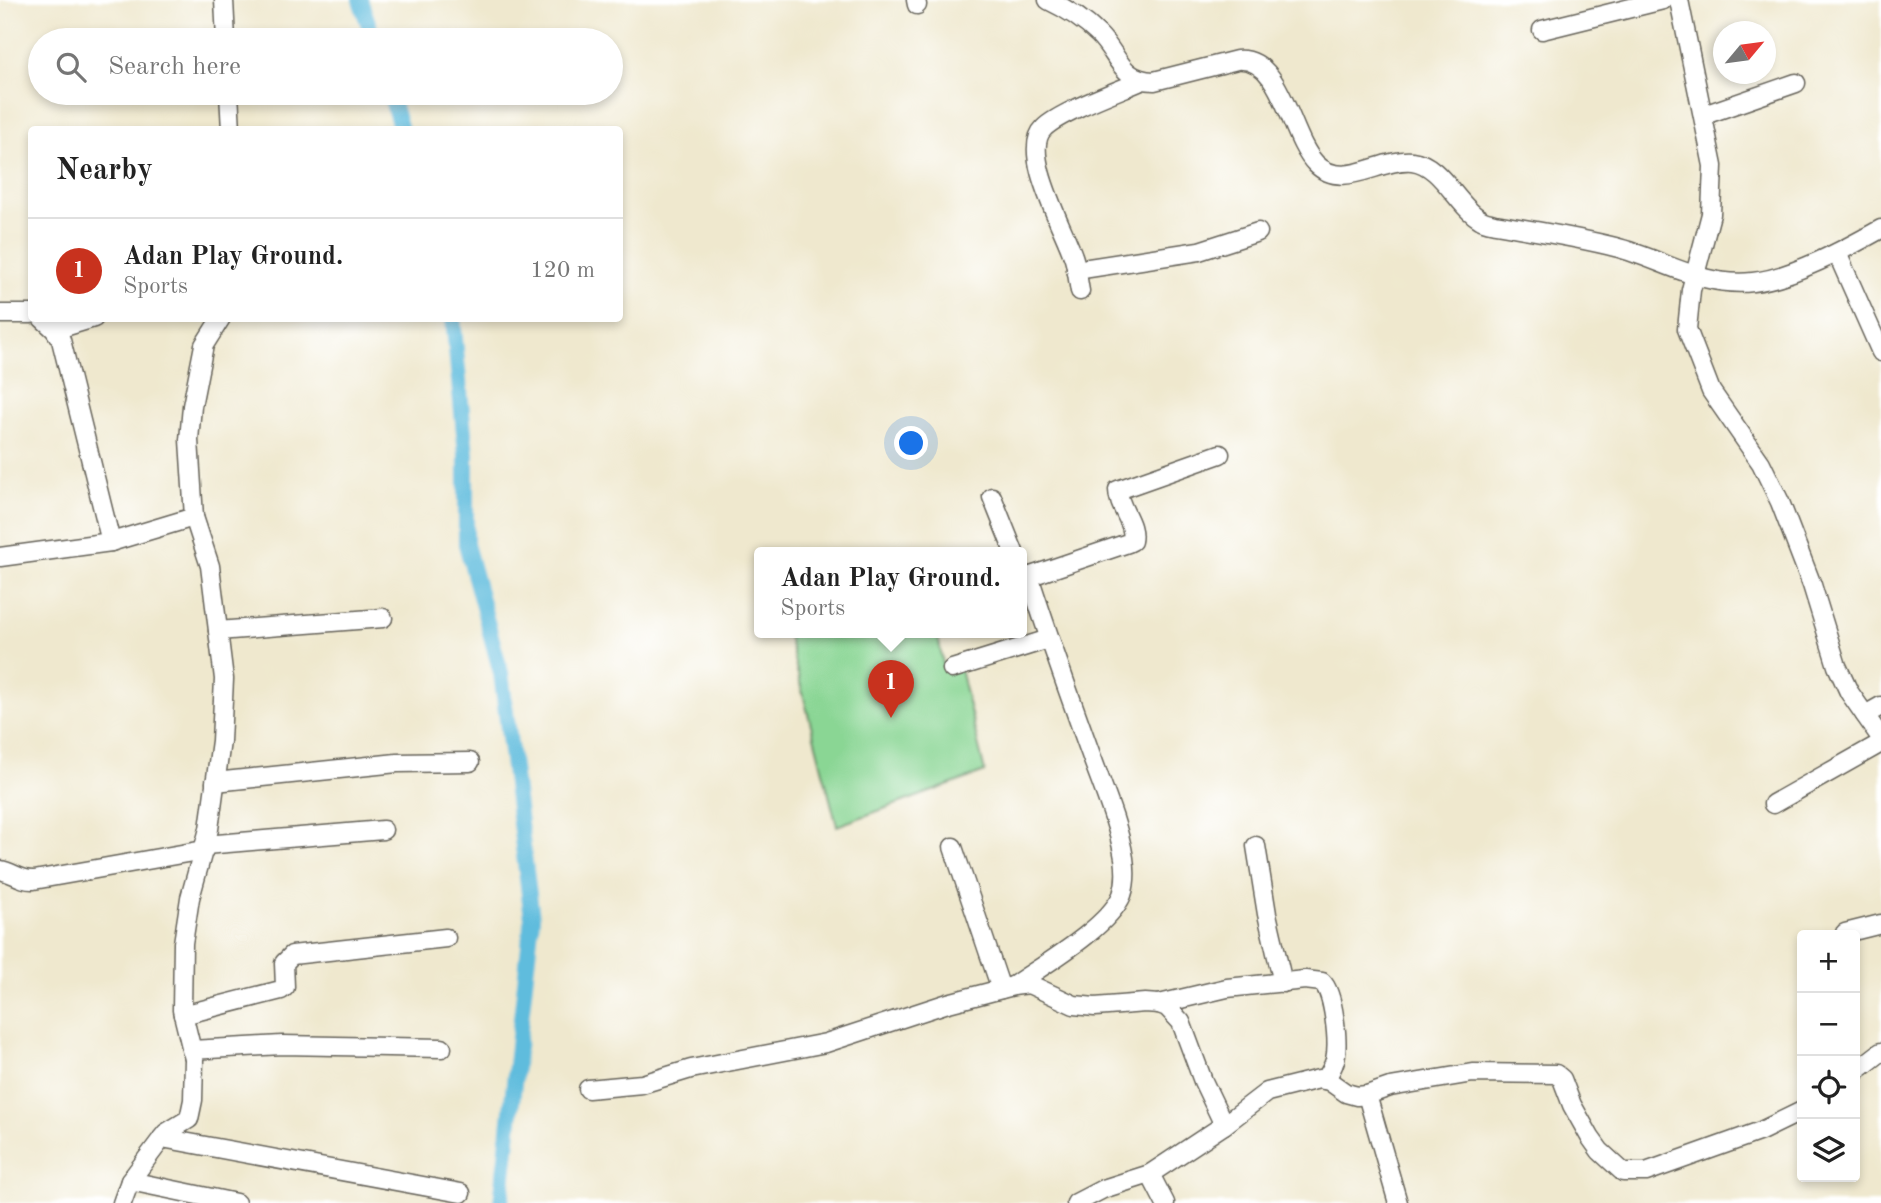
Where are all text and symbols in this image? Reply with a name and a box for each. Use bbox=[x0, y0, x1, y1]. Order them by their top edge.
north arrow bbox=[1713, 21, 1776, 84]
search box bbox=[28, 28, 623, 105]
icon: search bbox=[52, 48, 90, 86]
text: Search here bbox=[108, 54, 241, 80]
text: Nearby bbox=[56, 156, 153, 186]
text: Adan Play Ground. bbox=[123, 244, 343, 270]
text: 1 bbox=[72, 259, 86, 282]
text: 120 m bbox=[530, 259, 595, 282]
text: Sports bbox=[123, 275, 188, 298]
your location bbox=[894, 426, 928, 460]
popup bbox=[754, 547, 1027, 638]
text: Adan Play Ground. bbox=[780, 566, 1001, 592]
text: Sports bbox=[780, 597, 845, 620]
pin: 1 bbox=[868, 660, 914, 718]
map controls bbox=[1797, 930, 1860, 1182]
button: + bbox=[1797, 930, 1860, 993]
button: − bbox=[1797, 993, 1860, 1056]
button: locate bbox=[1797, 1056, 1860, 1119]
button: layers bbox=[1797, 1119, 1860, 1182]

